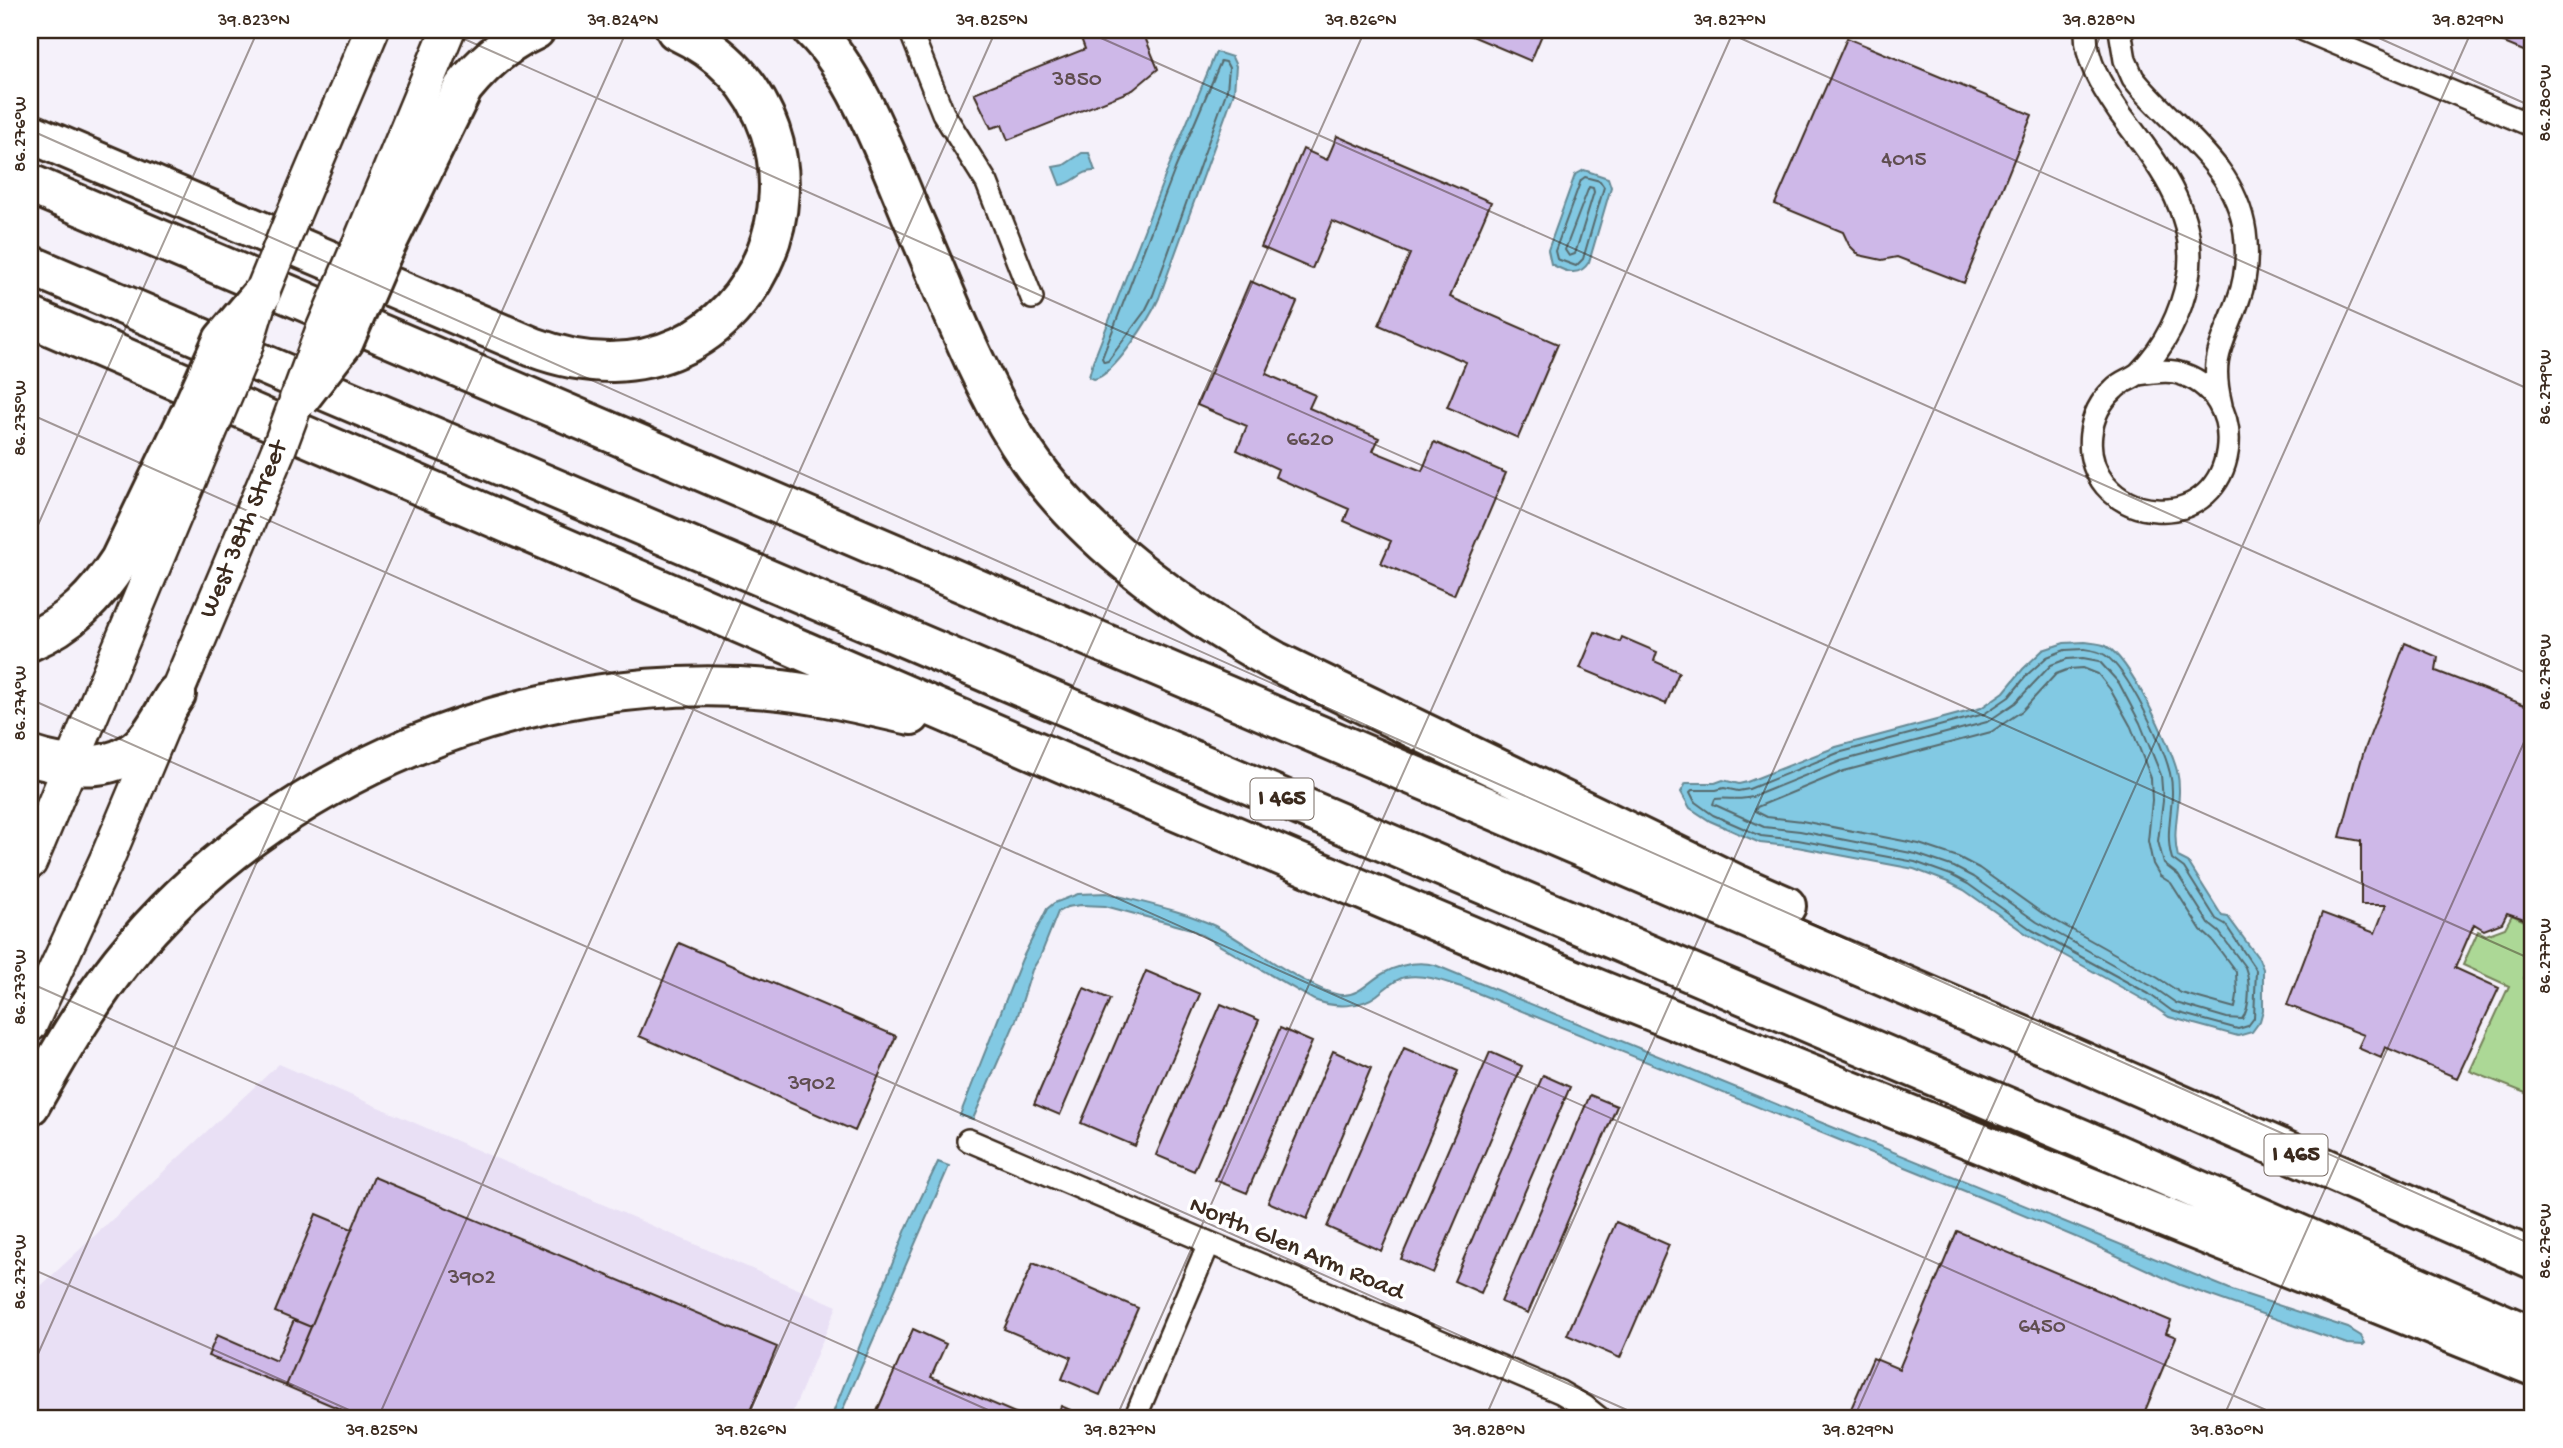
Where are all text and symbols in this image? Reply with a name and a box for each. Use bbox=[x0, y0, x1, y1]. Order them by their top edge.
text: 39.823°N bbox=[217, 11, 290, 32]
text: 39.824°N bbox=[586, 11, 659, 32]
text: 39.825°N bbox=[955, 11, 1028, 32]
text: 39.826°N bbox=[1324, 11, 1397, 32]
text: 39.827°N bbox=[1693, 11, 1766, 32]
text: 39.828°N bbox=[2062, 11, 2135, 32]
text: 39.829°N bbox=[2431, 11, 2504, 32]
text: 86.280°W bbox=[2536, 65, 2557, 141]
house number: 3850 bbox=[1051, 67, 1102, 94]
text: 86.276°W bbox=[11, 96, 32, 172]
house number: 4015 bbox=[1881, 147, 1927, 174]
text: 86.279°W bbox=[2536, 349, 2557, 425]
text: 86.275°W bbox=[11, 380, 32, 456]
house number: 6620 bbox=[1286, 427, 1334, 454]
street label: West 38th Street bbox=[194, 434, 297, 623]
text: 86.278°W bbox=[2536, 634, 2557, 710]
text: 86.274°W bbox=[11, 666, 32, 740]
road number: I 465 bbox=[1250, 778, 1314, 820]
text: 86.277°W bbox=[2536, 918, 2557, 994]
text: 86.273°W bbox=[11, 949, 32, 1025]
house number: 3902 bbox=[787, 1071, 836, 1098]
road number: I 465 bbox=[2264, 1134, 2328, 1176]
street label: North Glen Arm Road bbox=[1184, 1191, 1410, 1310]
text: 86.276°W bbox=[2536, 1203, 2557, 1279]
text: 86.272°W bbox=[11, 1234, 32, 1310]
house number: 3902 bbox=[447, 1265, 496, 1292]
house number: 6450 bbox=[2018, 1314, 2066, 1341]
text: 39.825°N bbox=[345, 1421, 418, 1442]
text: 39.826°N bbox=[714, 1421, 787, 1442]
text: 39.827°N bbox=[1083, 1421, 1156, 1442]
text: 39.828°N bbox=[1452, 1421, 1525, 1442]
text: 39.829°N bbox=[1821, 1421, 1894, 1442]
text: 39.830°N bbox=[2189, 1421, 2264, 1442]

